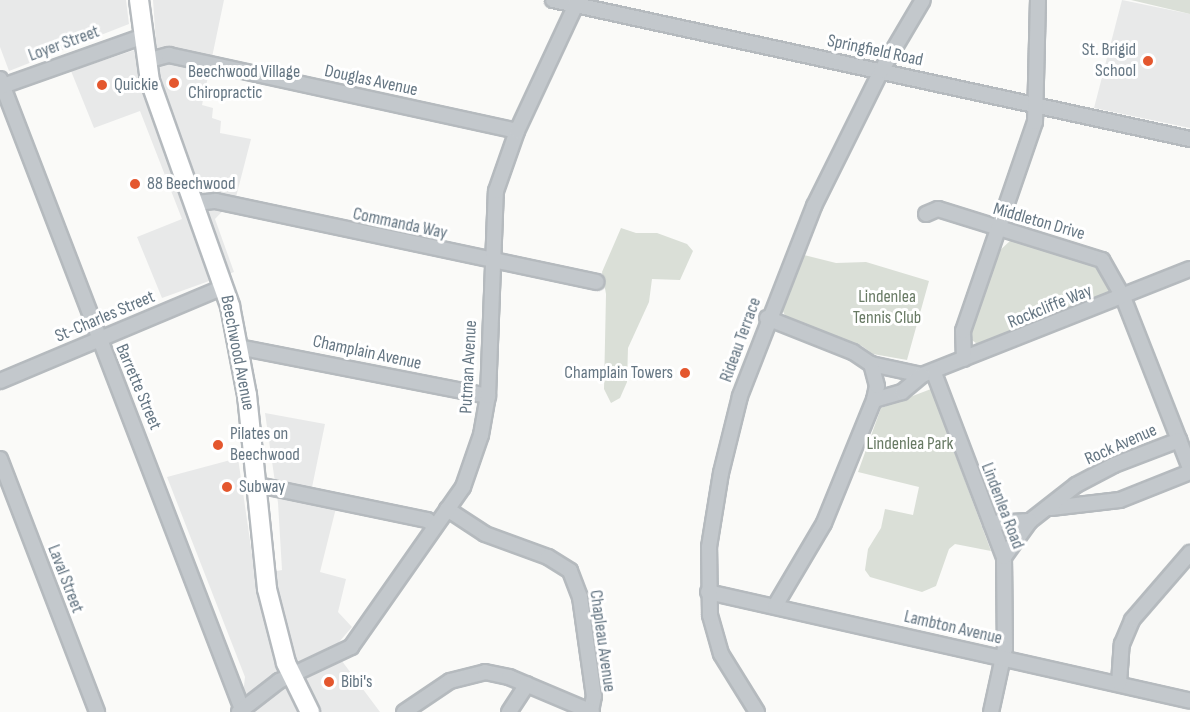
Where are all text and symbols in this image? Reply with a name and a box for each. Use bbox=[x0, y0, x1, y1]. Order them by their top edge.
street label: Loyer Street bbox=[26, 21, 102, 67]
street label: Springfield Road bbox=[825, 30, 925, 72]
place label: St. Brigid School bbox=[1082, 40, 1136, 82]
marker: St. Brigid School bbox=[1141, 54, 1155, 68]
street label: Douglas Avenue bbox=[322, 61, 420, 101]
place label: Beechwood Village Chiropractic bbox=[188, 62, 300, 104]
place label: Quickie bbox=[114, 74, 158, 96]
marker: Beechwood Village Chiropractic bbox=[165, 74, 183, 92]
marker: Quickie bbox=[95, 78, 109, 92]
place label: 88 Beechwood bbox=[147, 173, 236, 195]
marker: 88 Beechwood bbox=[128, 177, 142, 191]
street label: Middleton Drive bbox=[991, 199, 1087, 245]
street label: Commanda Way bbox=[351, 203, 449, 245]
street label: Rockcliffe Way bbox=[1005, 280, 1095, 334]
street label: St-Charles Street bbox=[52, 286, 158, 348]
park label: Lindenlea Tennis Club bbox=[853, 287, 921, 330]
street label: Beechwood Avenue bbox=[215, 294, 259, 412]
street label: Rideau Terrace bbox=[716, 295, 766, 385]
street label: Putman Avenue bbox=[456, 320, 482, 414]
street label: Champlain Avenue bbox=[311, 331, 423, 375]
street label: Barrette Street bbox=[110, 341, 166, 433]
place label: Champlain Towers bbox=[564, 362, 673, 384]
marker: Champlain Towers bbox=[678, 366, 692, 380]
street label: Rock Avenue bbox=[1082, 420, 1160, 470]
place label: Pilates on Beechwood bbox=[230, 424, 300, 466]
park label: Lindenlea Park bbox=[867, 433, 953, 455]
marker: Pilates on Beechwood bbox=[211, 438, 225, 452]
street label: Lindenlea Road bbox=[976, 460, 1028, 552]
place label: Subway bbox=[239, 476, 285, 498]
marker: Subway bbox=[220, 480, 234, 494]
street label: Laval Street bbox=[42, 542, 88, 616]
street label: Chapleau Avenue bbox=[584, 589, 620, 693]
street label: Lambton Avenue bbox=[902, 606, 1004, 650]
place label: Bibi's bbox=[341, 671, 372, 693]
marker: Bibi's bbox=[322, 675, 336, 689]

